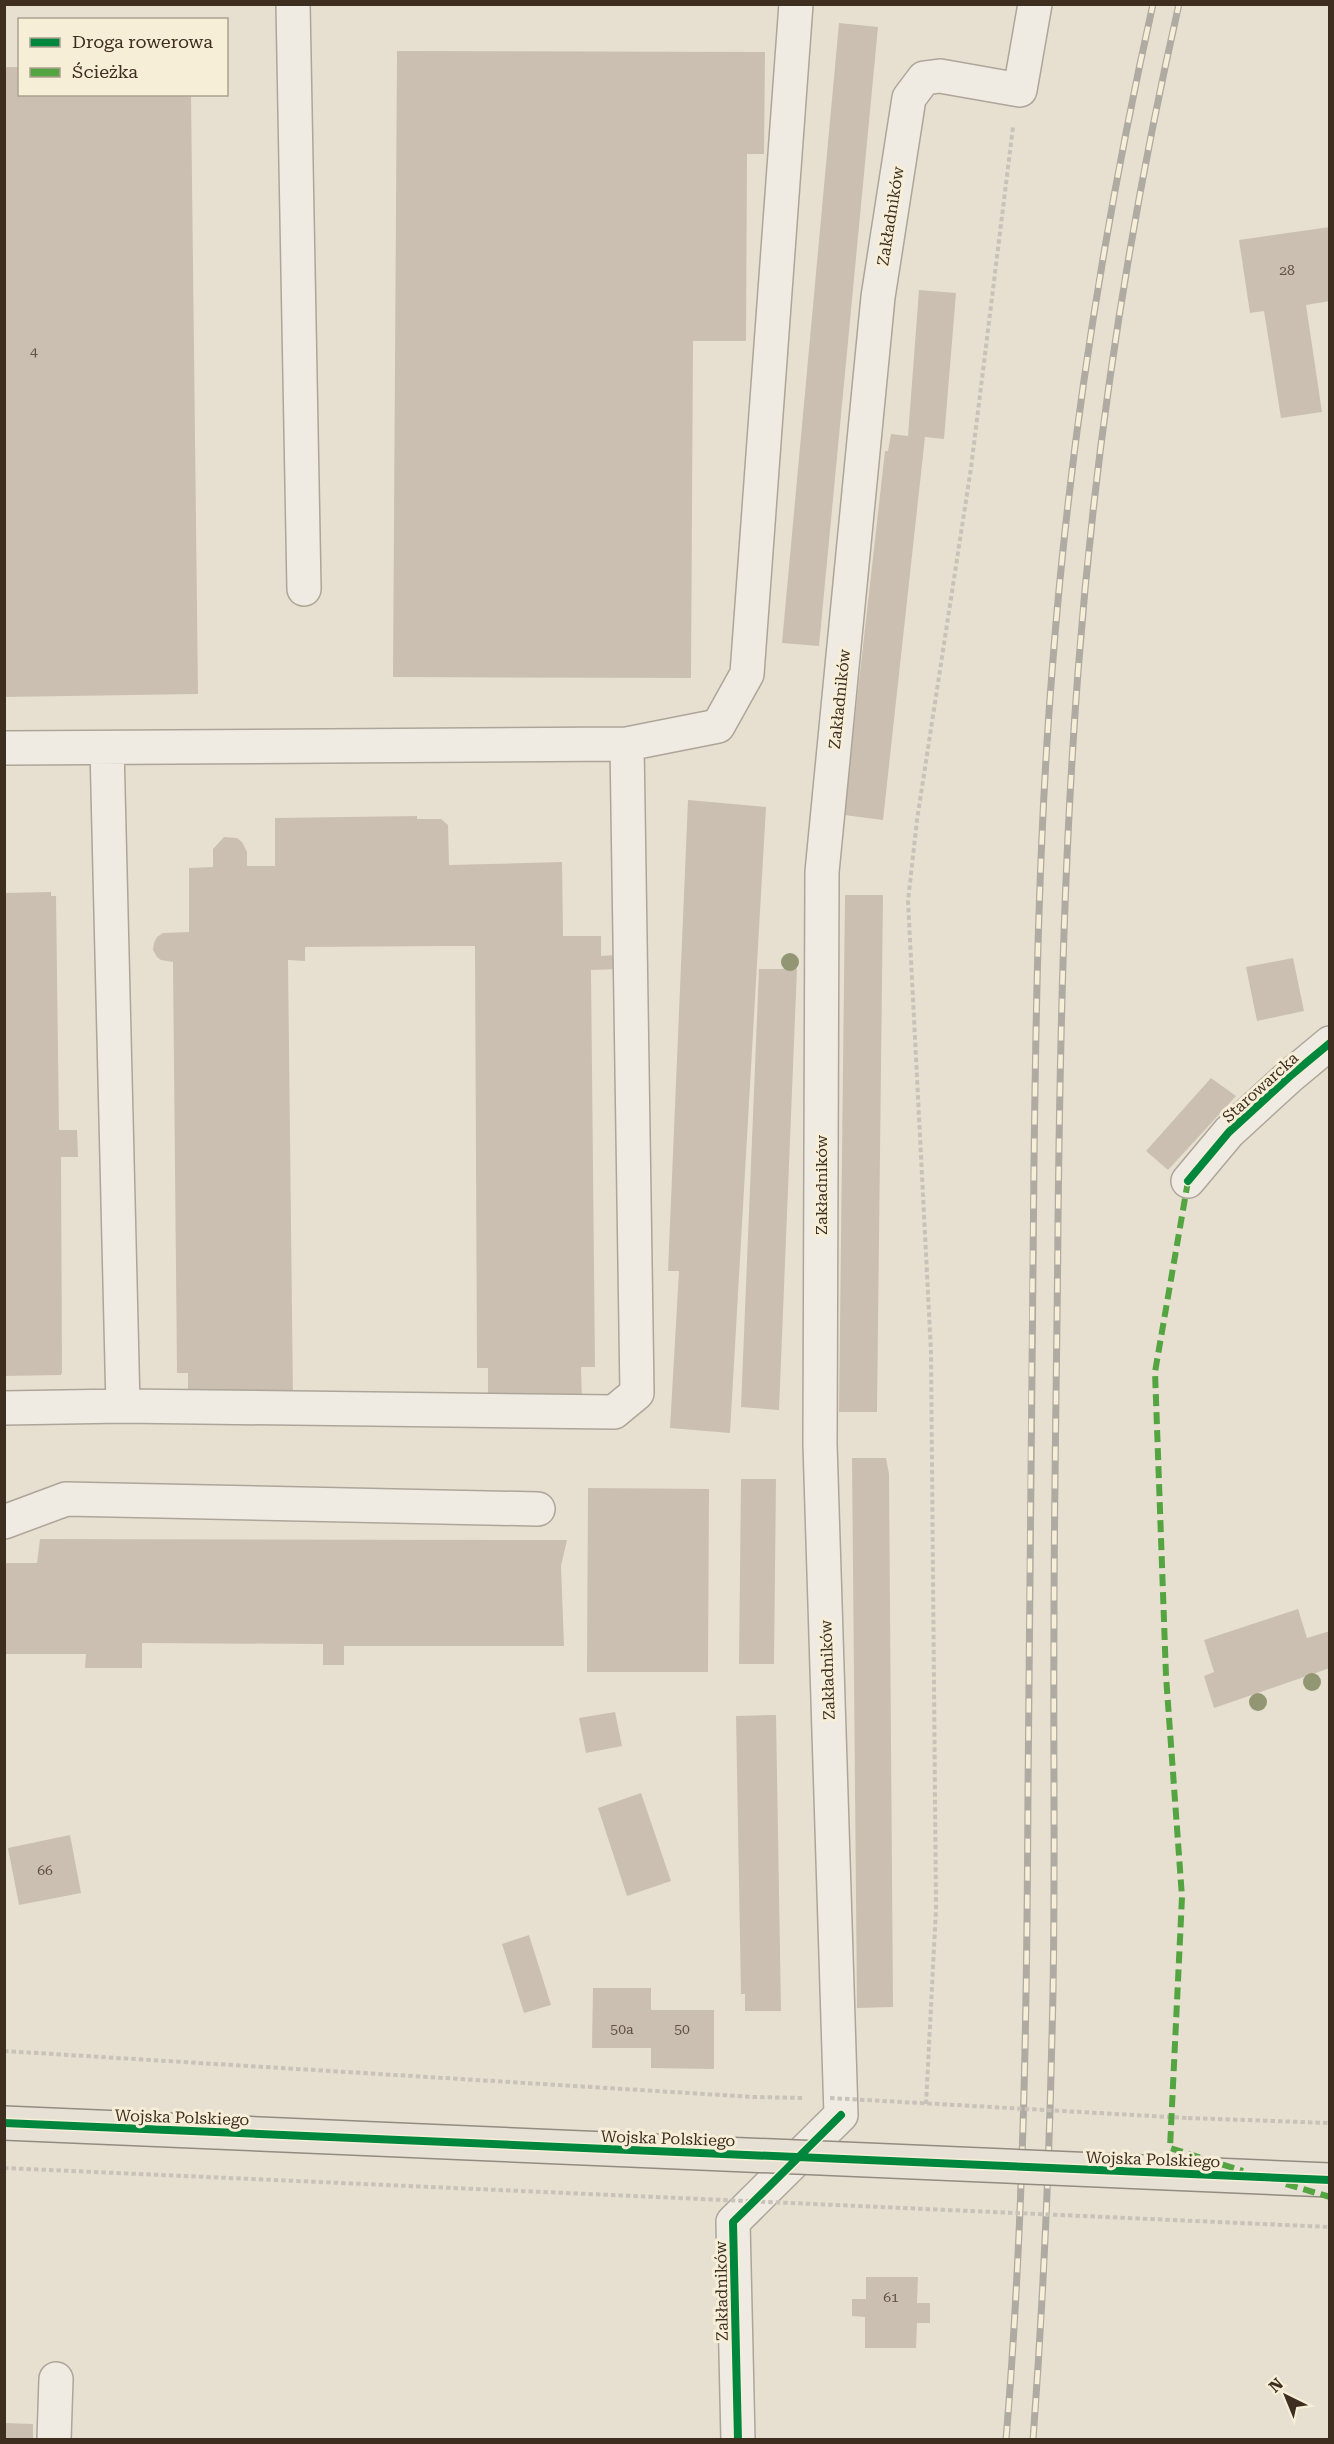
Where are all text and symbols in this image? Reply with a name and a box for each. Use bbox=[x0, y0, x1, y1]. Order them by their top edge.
legend bbox=[18, 18, 228, 96]
text: Droga rowerowa bbox=[72, 31, 213, 52]
text: Ścieżka bbox=[72, 61, 138, 82]
street label: Zakładników bbox=[873, 164, 908, 267]
house number: 28 bbox=[1279, 262, 1295, 278]
house number: 4 bbox=[30, 343, 38, 359]
street label: Zakładników bbox=[825, 647, 854, 750]
street label: Starowarcka bbox=[1218, 1048, 1302, 1126]
street label: Zakładników bbox=[812, 1134, 831, 1235]
street label: Zakładników bbox=[816, 1619, 839, 1720]
house number: 66 bbox=[37, 1862, 53, 1878]
house number: 50a bbox=[610, 2021, 634, 2037]
house number: 50 bbox=[674, 2021, 690, 2037]
street label: Wojska Polskiego bbox=[114, 2106, 250, 2129]
street label: Wojska Polskiego bbox=[600, 2127, 736, 2150]
street label: Wojska Polskiego bbox=[1085, 2148, 1221, 2171]
street label: Zakładników bbox=[711, 2240, 732, 2341]
house number: 61 bbox=[883, 2289, 899, 2305]
north arrow bbox=[1256, 2366, 1316, 2426]
text: N bbox=[1265, 2374, 1287, 2397]

